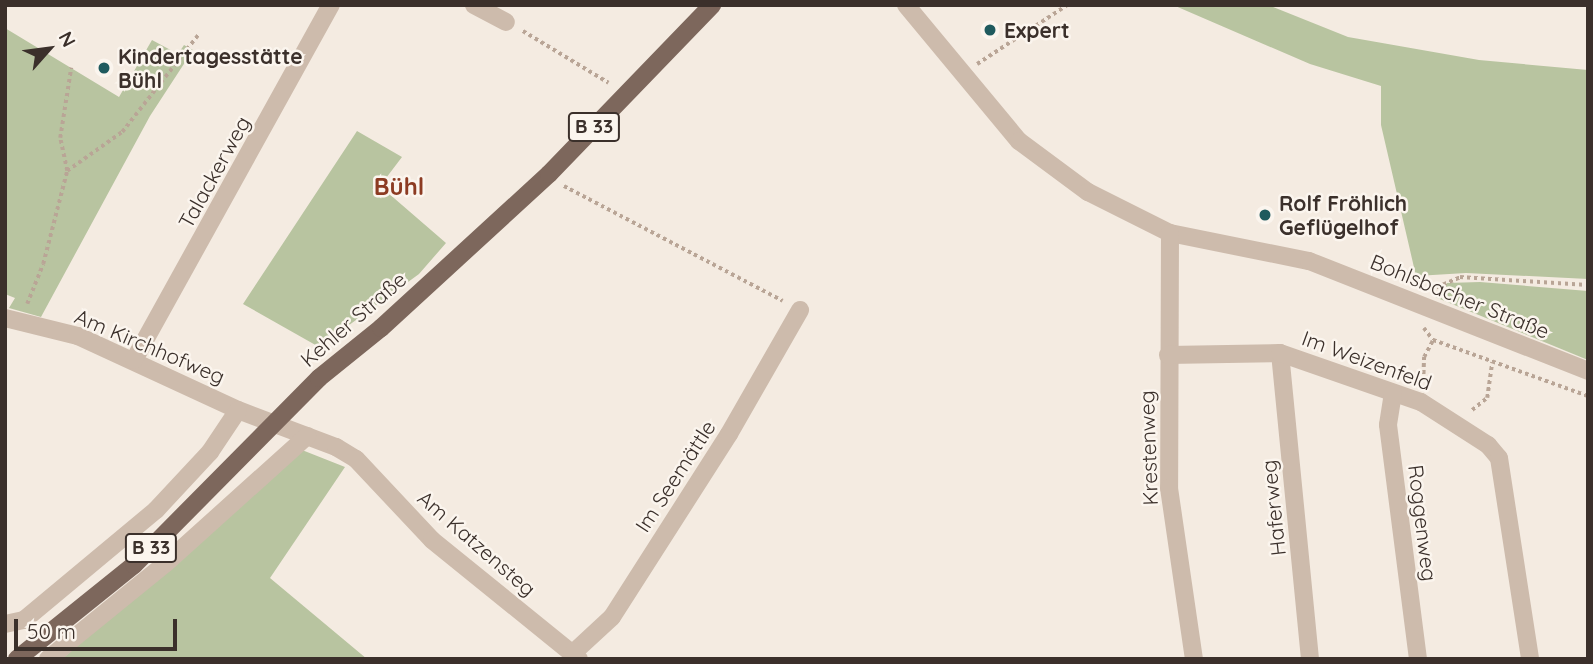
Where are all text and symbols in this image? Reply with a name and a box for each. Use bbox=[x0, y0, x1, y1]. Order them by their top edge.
north arrow bbox=[14, 14, 84, 84]
place label: Expert bbox=[1004, 17, 1070, 43]
marker: Expert bbox=[982, 22, 998, 38]
text: N bbox=[54, 27, 81, 51]
place label: Kindertagesstätte Bühl bbox=[118, 43, 303, 93]
marker: Kindertagesstätte Bühl bbox=[96, 60, 112, 76]
road number: B 33 bbox=[568, 111, 620, 142]
street label: Talackerweg bbox=[173, 112, 255, 232]
district label: Bühl bbox=[374, 173, 424, 201]
place label: Rolf Fröhlich Geflügelhof bbox=[1279, 190, 1407, 240]
marker: Rolf Fröhlich Geflügelhof bbox=[1257, 207, 1273, 223]
street label: Bohlsbacher Straße bbox=[1367, 249, 1553, 343]
street label: Kehler Straße bbox=[295, 266, 411, 372]
street label: Am Kirchhofweg bbox=[71, 303, 229, 389]
street label: Im Weizenfeld bbox=[1299, 325, 1435, 395]
street label: Krestenweg bbox=[1133, 390, 1163, 506]
street label: Im Seemättle bbox=[630, 415, 720, 537]
street label: Haferweg bbox=[1255, 459, 1291, 557]
street label: Roggenweg bbox=[1403, 463, 1443, 583]
street label: Am Katzensteg bbox=[413, 485, 541, 601]
road number: B 33 bbox=[125, 533, 177, 564]
scale bar bbox=[18, 604, 180, 648]
text: 50 m bbox=[27, 618, 76, 644]

